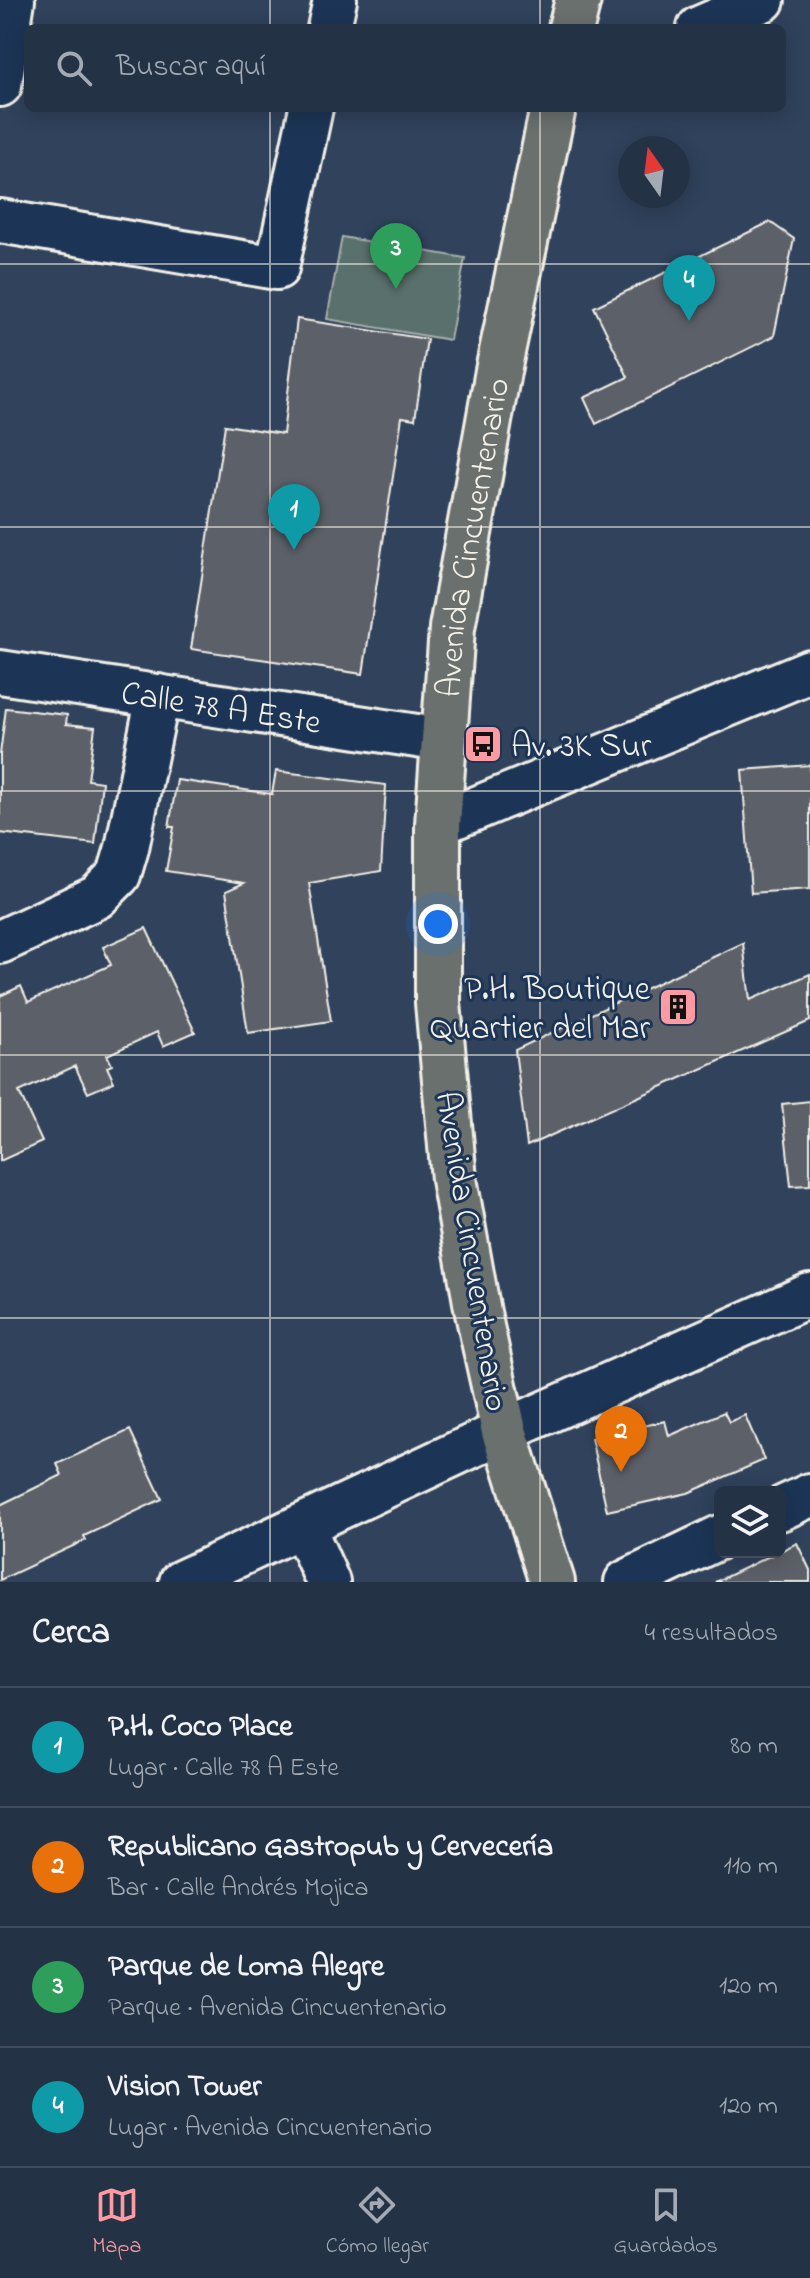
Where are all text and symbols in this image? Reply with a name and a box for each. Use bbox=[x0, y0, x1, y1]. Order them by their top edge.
search box bbox=[24, 24, 786, 112]
icon: search bbox=[52, 46, 96, 90]
text: Buscar aquí bbox=[116, 46, 266, 90]
north arrow bbox=[618, 136, 690, 208]
pin: 3 bbox=[370, 223, 422, 289]
pin: 4 bbox=[663, 255, 715, 321]
street label: Avenida Cincuentenario bbox=[426, 374, 525, 699]
pin: 1 bbox=[268, 484, 320, 550]
street label: Calle 78 A Este bbox=[117, 670, 325, 750]
bus stop icon: Av. 3K Sur bbox=[462, 723, 504, 765]
place label: Av. 3K Sur bbox=[511, 723, 652, 773]
your location bbox=[418, 904, 458, 944]
place label: P.H. Boutique Quartier del Mar bbox=[430, 966, 651, 1055]
building icon: P.H. Boutique Quartier del Mar bbox=[657, 986, 699, 1028]
street label: Avenida Cincuentenario bbox=[420, 1088, 520, 1415]
pin: 2 bbox=[595, 1406, 647, 1472]
map controls bbox=[714, 1486, 786, 1558]
button: layers bbox=[714, 1486, 786, 1558]
text: Cerca bbox=[32, 1609, 110, 1659]
text: 4 resultados bbox=[645, 1615, 778, 1653]
text: P.H. Coco Place bbox=[108, 1706, 293, 1750]
text: 1 bbox=[54, 1728, 62, 1766]
text: 80 m bbox=[730, 1728, 778, 1766]
text: Lugar · Calle 78 A Este bbox=[108, 1750, 339, 1788]
text: Republicano Gastropub y Cervecería bbox=[108, 1826, 553, 1870]
text: 2 bbox=[52, 1848, 64, 1886]
text: 110 m bbox=[724, 1848, 778, 1886]
text: Bar · Calle Andrés Mojica bbox=[108, 1870, 368, 1908]
text: Parque de Loma Alegre bbox=[108, 1946, 384, 1990]
text: 3 bbox=[53, 1968, 63, 2006]
text: 120 m bbox=[719, 1968, 778, 2006]
text: Parque · Avenida Cincuentenario bbox=[108, 1990, 447, 2028]
text: Vision Tower bbox=[108, 2066, 262, 2110]
text: 4 bbox=[53, 2088, 63, 2126]
text: 120 m bbox=[719, 2088, 778, 2126]
text: Lugar · Avenida Cincuentenario bbox=[108, 2110, 432, 2148]
tab: Mapa bbox=[92, 2183, 141, 2263]
tab: Cómo llegar bbox=[326, 2183, 429, 2263]
tab: Guardados bbox=[614, 2183, 718, 2263]

